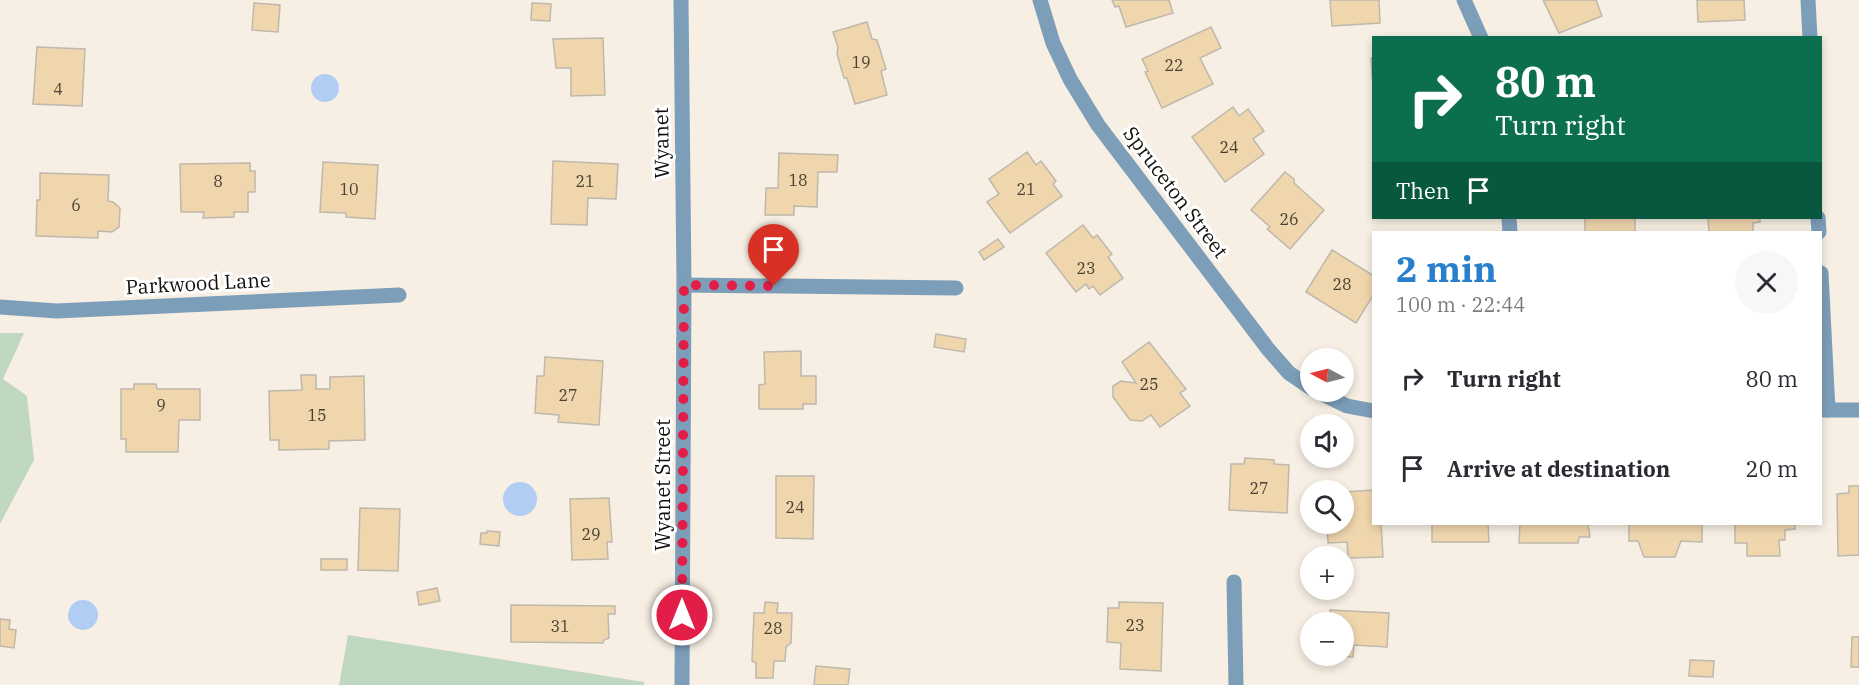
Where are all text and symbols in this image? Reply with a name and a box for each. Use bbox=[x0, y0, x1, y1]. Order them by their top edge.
house number: 19 bbox=[851, 52, 871, 72]
text: 80 m bbox=[1495, 54, 1596, 109]
house number: 22 bbox=[1164, 55, 1184, 75]
icon: right bbox=[1396, 60, 1474, 138]
house number: 4 bbox=[53, 79, 63, 99]
street label: Wyanet bbox=[647, 107, 675, 179]
text: Turn right bbox=[1495, 107, 1626, 142]
street label: Spruceton Street bbox=[1118, 121, 1234, 263]
house number: 24 bbox=[1219, 137, 1239, 157]
house number: 18 bbox=[788, 170, 808, 190]
house number: 8 bbox=[213, 171, 223, 191]
house number: 21 bbox=[575, 171, 595, 191]
icon: arrive bbox=[1462, 174, 1495, 207]
text: Then bbox=[1396, 176, 1450, 205]
house number: 10 bbox=[339, 179, 359, 199]
house number: 21 bbox=[1016, 179, 1036, 199]
house number: 6 bbox=[71, 195, 81, 215]
house number: 26 bbox=[1279, 209, 1299, 229]
pin bbox=[748, 224, 799, 286]
icon: arrive bbox=[757, 233, 790, 266]
text: 2 min bbox=[1396, 245, 1497, 292]
button: close bbox=[1735, 251, 1798, 314]
house number: 23 bbox=[1076, 258, 1096, 278]
street label: Parkwood Lane bbox=[125, 266, 271, 300]
house number: 28 bbox=[1332, 274, 1352, 294]
text: 100 m · 22:44 bbox=[1396, 291, 1525, 318]
north arrow bbox=[1300, 348, 1354, 402]
map controls bbox=[1300, 348, 1354, 666]
icon: right bbox=[1396, 362, 1429, 395]
text: Turn right bbox=[1447, 364, 1561, 393]
text: 80 m bbox=[1746, 364, 1798, 393]
house number: 25 bbox=[1139, 374, 1159, 394]
house number: 27 bbox=[558, 385, 578, 405]
house number: 9 bbox=[156, 395, 166, 415]
house number: 15 bbox=[307, 405, 327, 425]
button: sound bbox=[1300, 414, 1354, 468]
street label: Wyanet Street bbox=[649, 419, 676, 551]
icon: arrive bbox=[1396, 452, 1429, 485]
text: Arrive at destination bbox=[1447, 454, 1670, 483]
text: 20 m bbox=[1746, 454, 1798, 483]
house number: 27 bbox=[1249, 478, 1269, 498]
button: search bbox=[1300, 480, 1354, 534]
house number: 24 bbox=[785, 497, 805, 517]
house number: 29 bbox=[581, 524, 601, 544]
button: + bbox=[1300, 546, 1354, 600]
position arrow bbox=[650, 583, 714, 647]
button: − bbox=[1300, 612, 1354, 666]
house number: 23 bbox=[1125, 615, 1145, 635]
house number: 31 bbox=[550, 616, 570, 636]
house number: 28 bbox=[763, 618, 783, 638]

